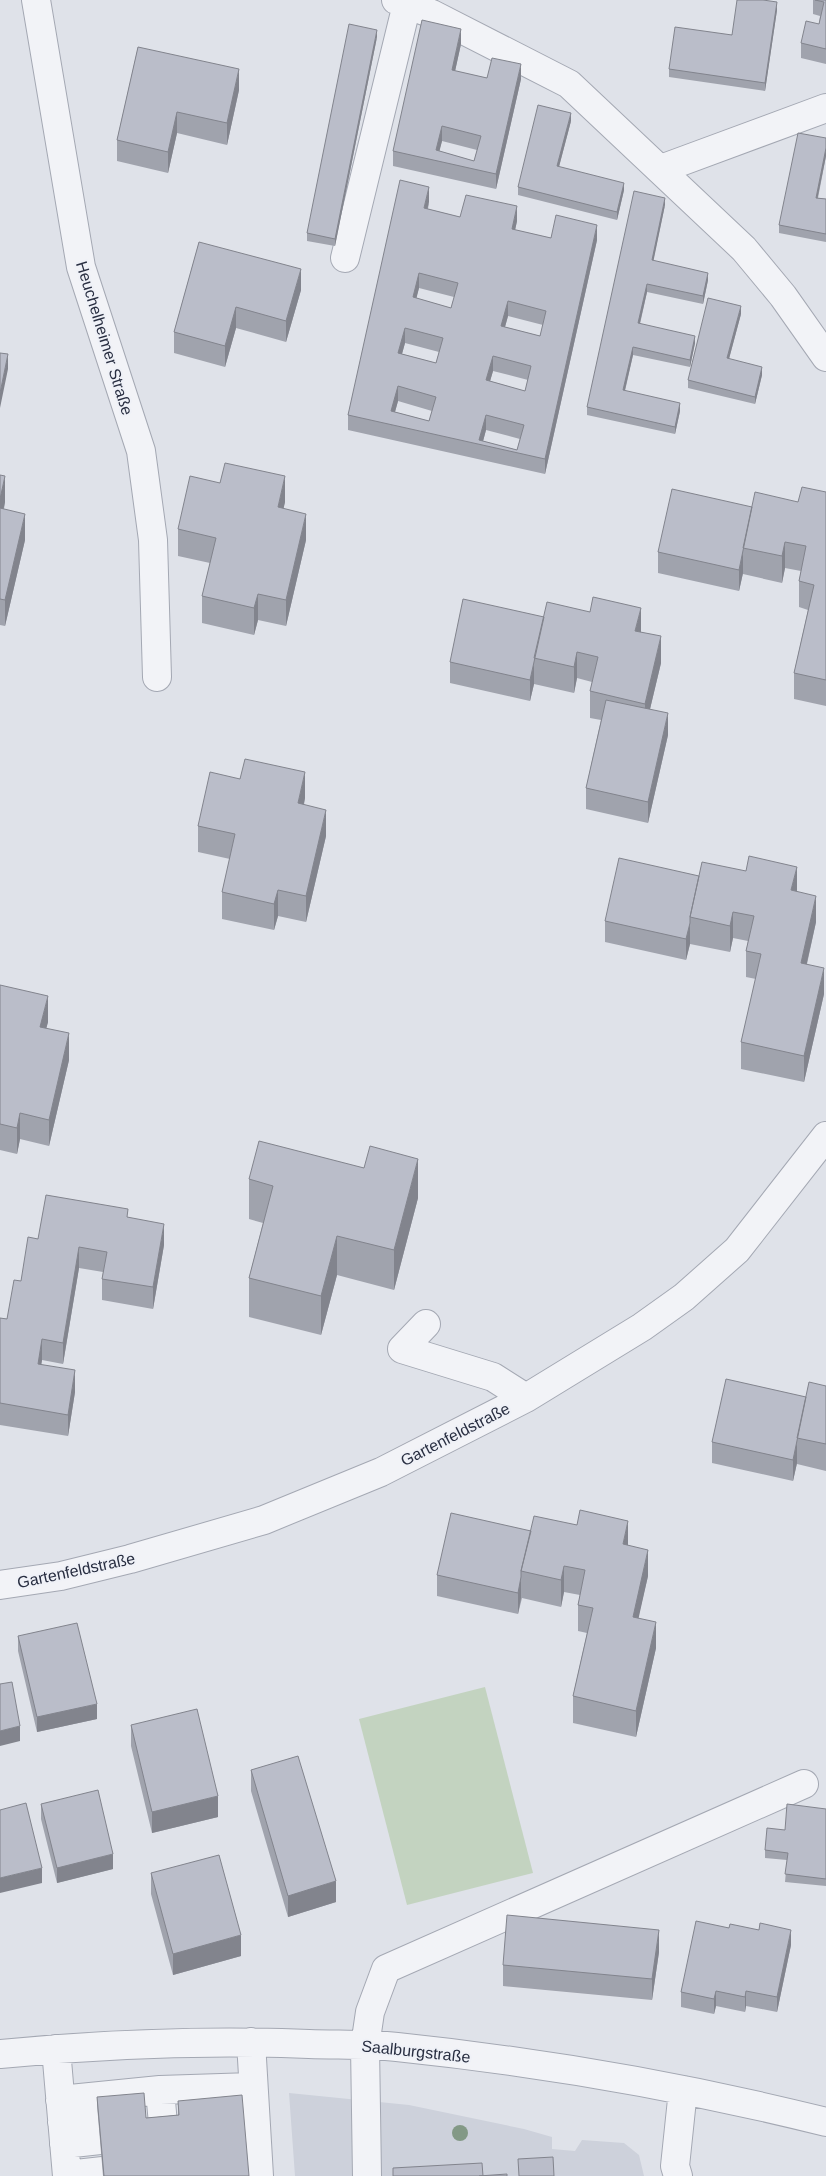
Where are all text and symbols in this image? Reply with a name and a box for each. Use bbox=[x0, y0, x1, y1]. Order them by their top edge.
street label: Heuchelheimer Straße bbox=[73, 259, 136, 417]
street label: Gartenfeldstraße bbox=[398, 1400, 513, 1469]
street label: Gartenfeldstraße bbox=[16, 1550, 137, 1591]
street label: Saalburgstraße bbox=[361, 2037, 471, 2066]

